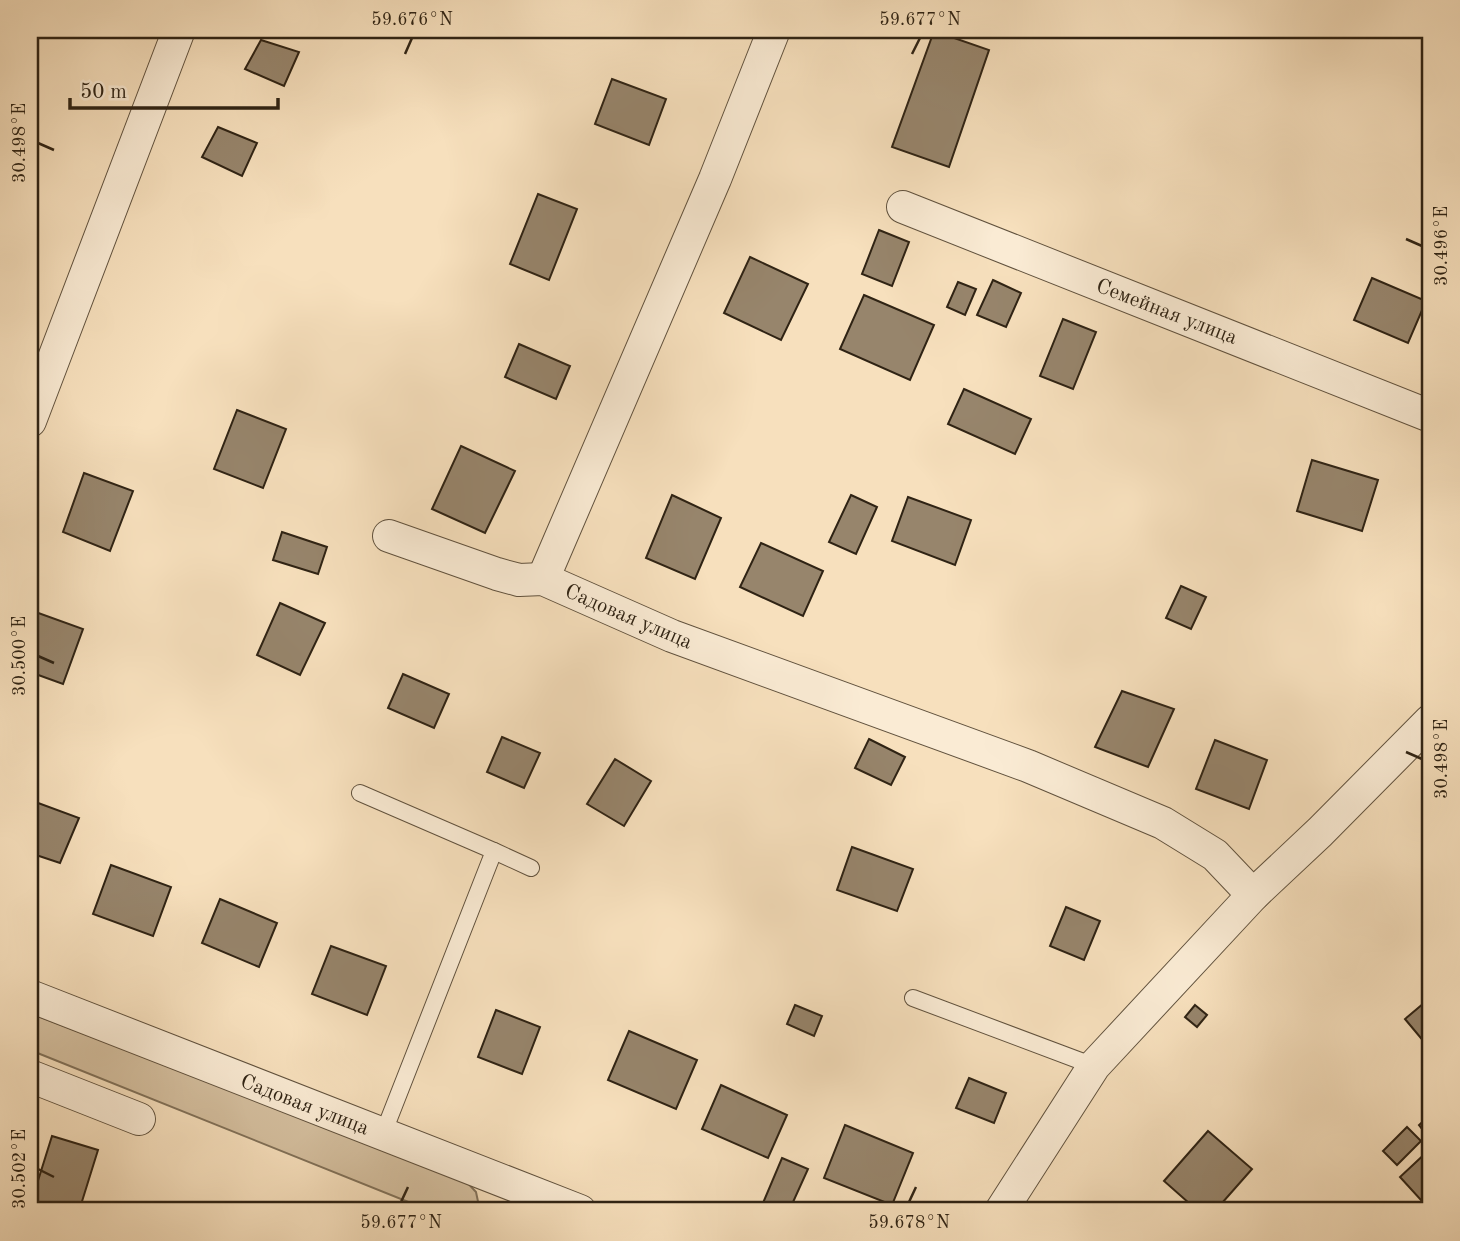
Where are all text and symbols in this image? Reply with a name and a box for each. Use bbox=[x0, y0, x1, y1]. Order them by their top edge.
text: 59.676°N bbox=[371, 11, 453, 29]
text: 59.677°N bbox=[879, 11, 961, 29]
scale bar bbox=[70, 66, 278, 110]
text: 50 m bbox=[80, 82, 127, 103]
text: 30.498°E bbox=[11, 103, 29, 183]
text: 30.496°E bbox=[1433, 206, 1451, 286]
street label: Семейная улица bbox=[1093, 276, 1240, 349]
street label: Садовая улица bbox=[562, 581, 695, 654]
text: 30.500°E bbox=[11, 616, 29, 696]
text: 30.498°E bbox=[1433, 719, 1451, 799]
street label: Садовая улица bbox=[237, 1071, 372, 1140]
text: 30.502°E bbox=[11, 1129, 29, 1209]
text: 59.677°N bbox=[360, 1214, 442, 1232]
text: 59.678°N bbox=[868, 1214, 950, 1232]

